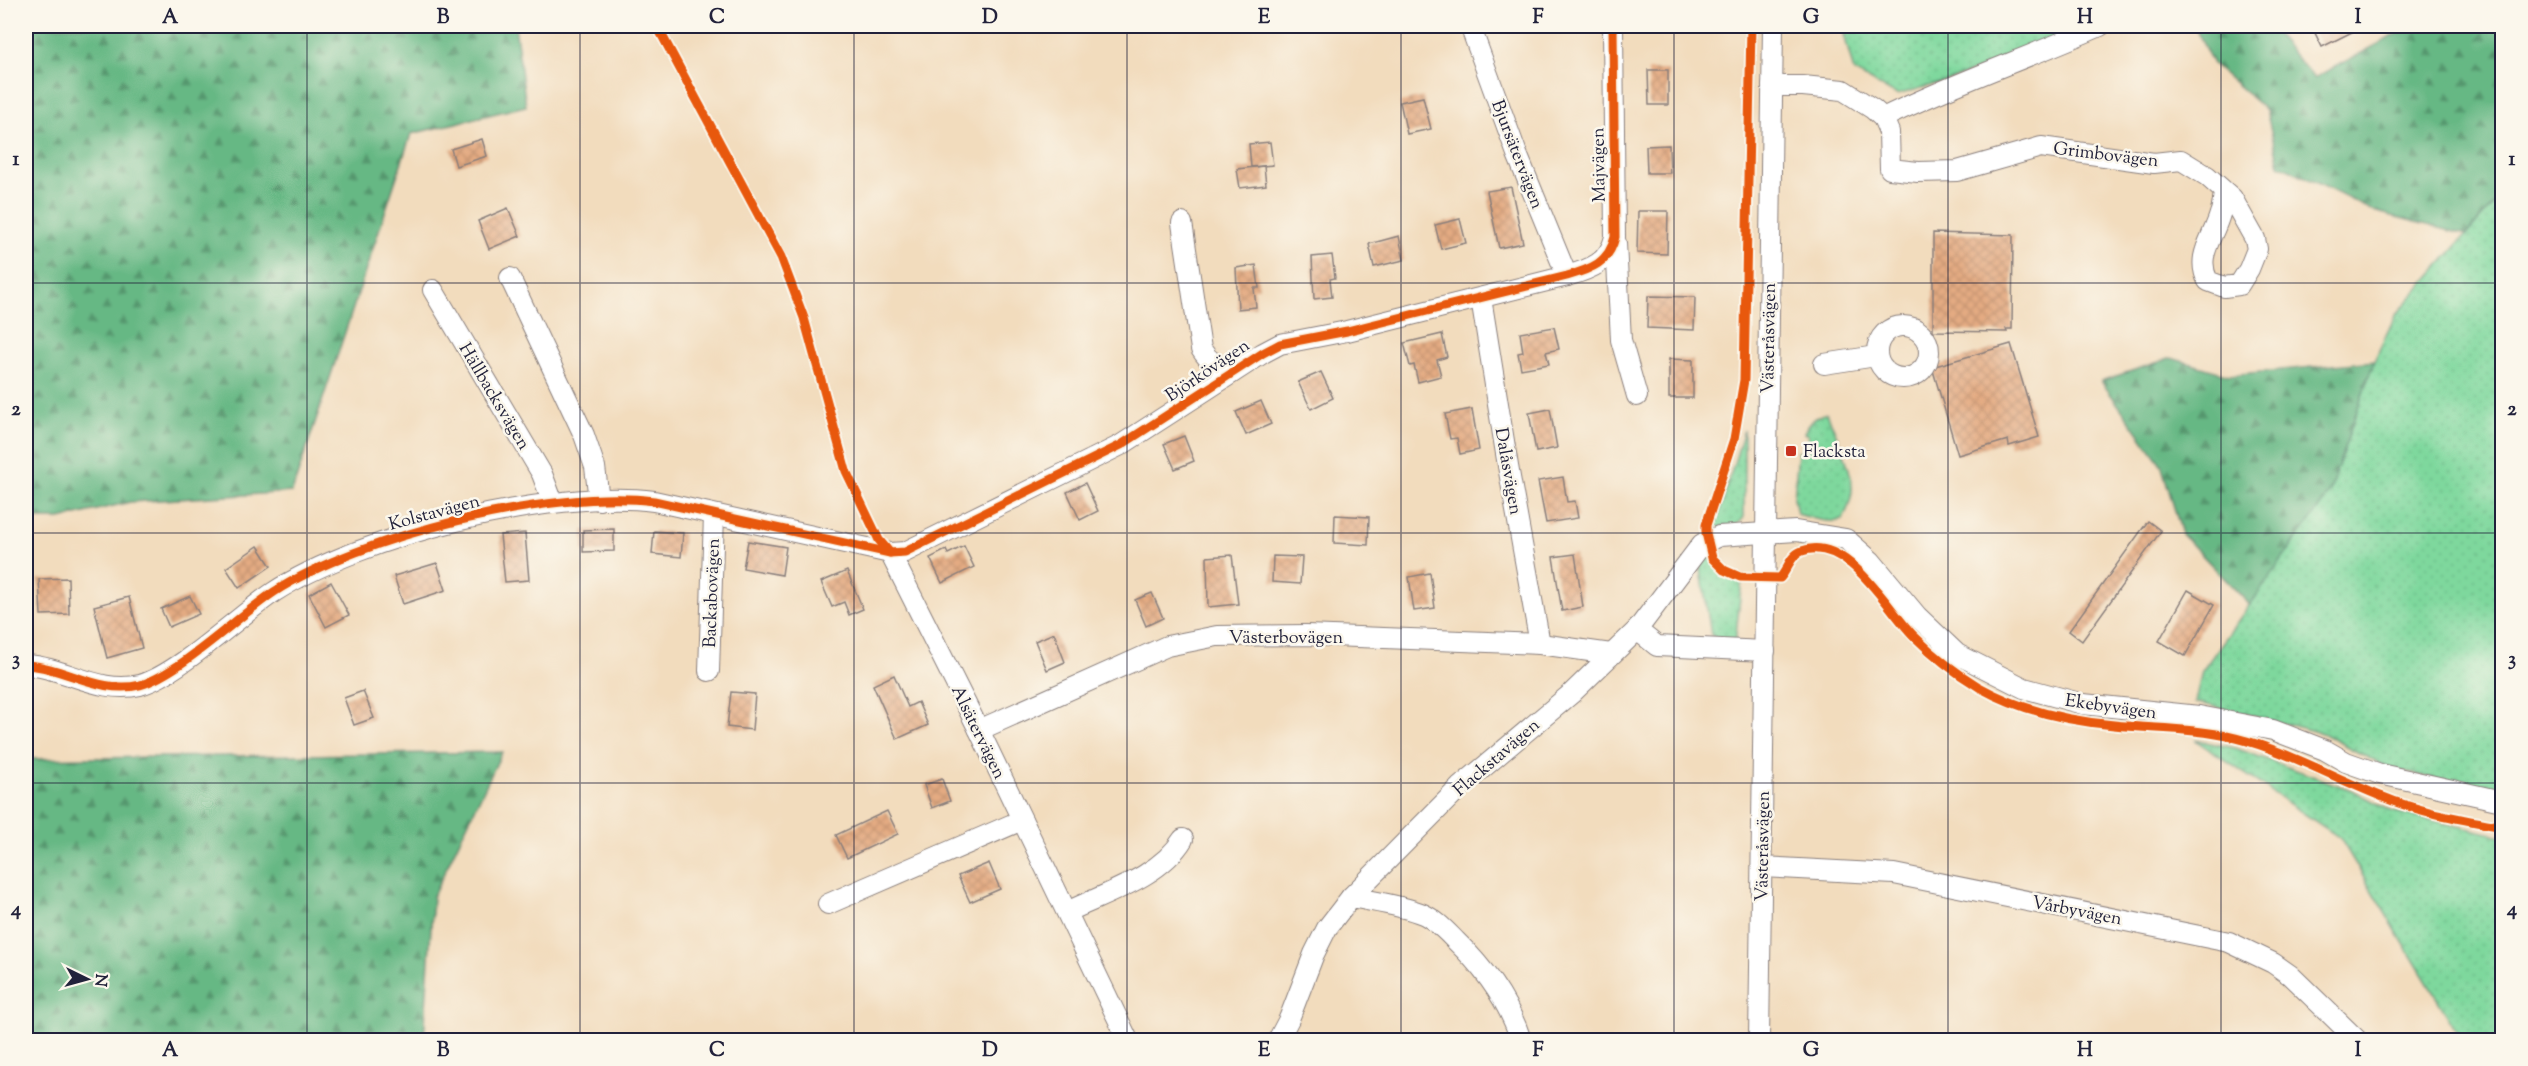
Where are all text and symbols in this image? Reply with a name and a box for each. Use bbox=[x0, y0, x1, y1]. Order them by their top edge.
text: A bbox=[162, 4, 179, 33]
text: B bbox=[437, 4, 450, 33]
text: C bbox=[709, 4, 725, 33]
text: D bbox=[982, 4, 998, 33]
text: E bbox=[1258, 4, 1271, 33]
text: F bbox=[1532, 4, 1544, 33]
text: G bbox=[1803, 4, 1820, 33]
text: H bbox=[2077, 4, 2093, 33]
text: I bbox=[2355, 4, 2362, 33]
street label: Bjursätervägen bbox=[1483, 96, 1549, 213]
street label: Majvägen bbox=[1586, 127, 1614, 203]
street label: Grimbovägen bbox=[2052, 137, 2160, 175]
text: 1 bbox=[13, 146, 20, 175]
text: 1 bbox=[2509, 146, 2516, 175]
street label: Västeråsvägen bbox=[1756, 282, 1784, 394]
street label: Björkövägen bbox=[1161, 334, 1256, 410]
street label: Hällbacksvägen bbox=[451, 339, 536, 456]
text: 2 bbox=[11, 396, 21, 425]
text: 2 bbox=[2507, 396, 2517, 425]
street label: Dalåsvägen bbox=[1487, 426, 1528, 517]
place label: Flacksta bbox=[1803, 440, 1865, 466]
marker: Flacksta bbox=[1784, 444, 1798, 458]
street label: Kolstavägen bbox=[386, 489, 483, 539]
street label: Backabovägen bbox=[698, 537, 728, 648]
street label: Västerbovägen bbox=[1229, 626, 1344, 652]
text: 3 bbox=[12, 646, 20, 675]
text: 3 bbox=[2508, 646, 2516, 675]
street label: Alsätervägen bbox=[943, 682, 1011, 784]
street label: Ekebyvägen bbox=[2063, 689, 2159, 727]
street label: Flackstavägen bbox=[1448, 713, 1547, 804]
street label: Västeråsvägen bbox=[1750, 790, 1778, 902]
street label: Vårbyvägen bbox=[2029, 890, 2124, 934]
text: 4 bbox=[10, 896, 21, 925]
text: 4 bbox=[2506, 896, 2517, 925]
north arrow bbox=[57, 949, 117, 1009]
text: N bbox=[87, 973, 111, 988]
text: A bbox=[162, 1037, 179, 1066]
text: B bbox=[437, 1037, 450, 1066]
text: C bbox=[709, 1037, 725, 1066]
text: D bbox=[982, 1037, 998, 1066]
text: E bbox=[1258, 1037, 1271, 1066]
text: F bbox=[1532, 1037, 1544, 1066]
text: G bbox=[1803, 1037, 1820, 1066]
text: H bbox=[2077, 1037, 2093, 1066]
text: I bbox=[2355, 1037, 2362, 1066]

